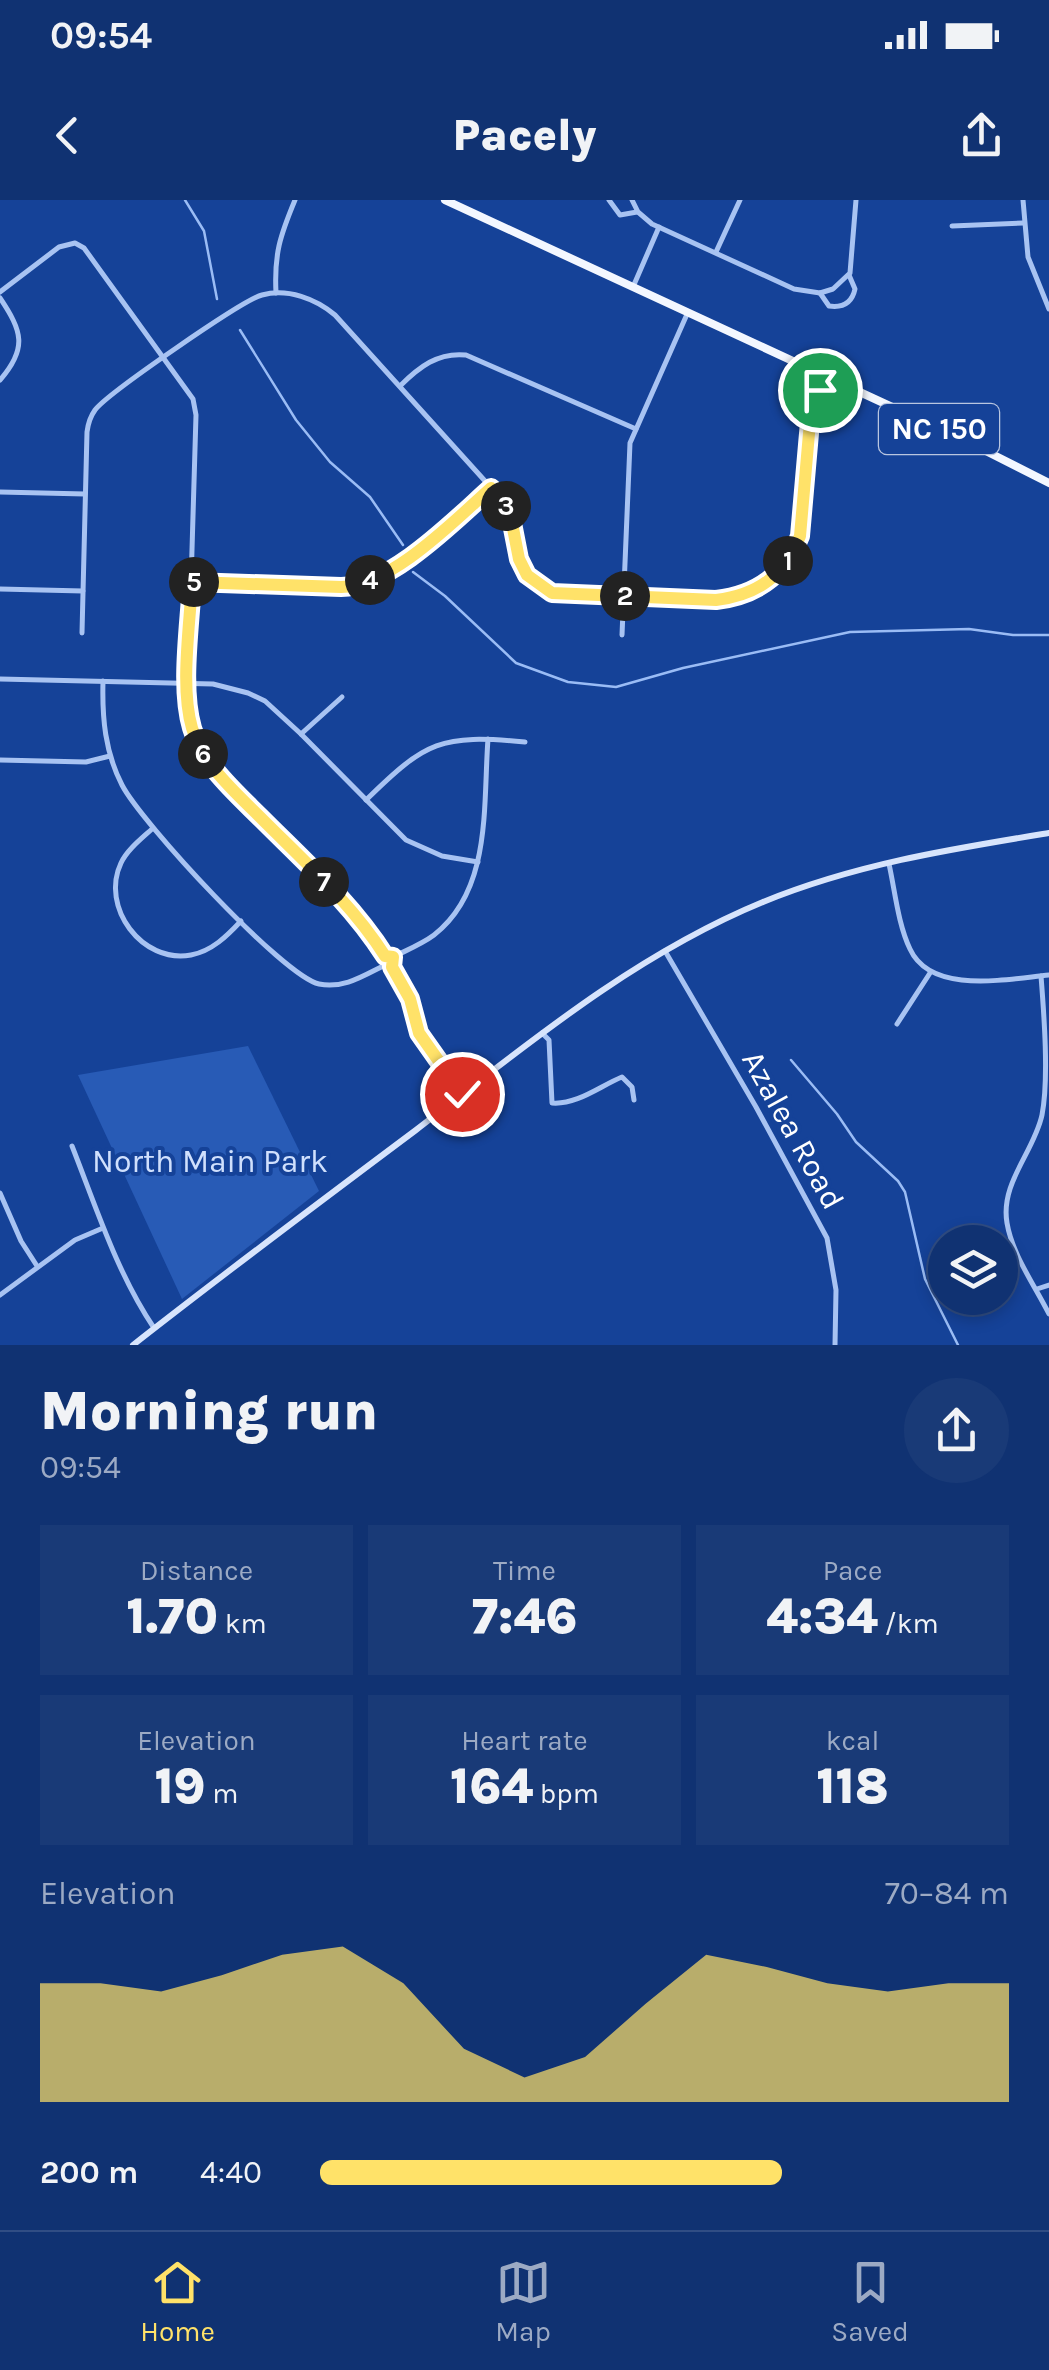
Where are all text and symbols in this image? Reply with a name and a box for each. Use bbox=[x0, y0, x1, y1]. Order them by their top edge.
text: 09:54 bbox=[50, 13, 152, 58]
icon: back bbox=[40, 108, 95, 163]
icon: share bbox=[954, 108, 1009, 163]
text: Pacely bbox=[453, 109, 596, 161]
pin bbox=[778, 348, 863, 433]
icon: arrive bbox=[793, 363, 848, 418]
road number: NC 150 bbox=[879, 404, 999, 454]
pin: 3 bbox=[481, 481, 531, 531]
text: 3 bbox=[497, 489, 515, 522]
pin: 1 bbox=[763, 536, 813, 586]
text: 1 bbox=[783, 544, 793, 577]
pin: 4 bbox=[345, 555, 395, 605]
pin: 5 bbox=[169, 557, 219, 607]
text: 4 bbox=[362, 563, 378, 596]
text: 5 bbox=[186, 565, 202, 598]
pin: 2 bbox=[600, 571, 650, 621]
text: 2 bbox=[617, 579, 633, 612]
pin: 6 bbox=[178, 729, 228, 779]
text: 6 bbox=[195, 737, 212, 770]
pin: 7 bbox=[299, 857, 349, 907]
text: 7 bbox=[317, 865, 331, 898]
street label: Azalea Road bbox=[734, 1044, 852, 1216]
pin bbox=[420, 1052, 505, 1137]
icon: check bbox=[435, 1067, 490, 1122]
park label: North Main Park bbox=[92, 1143, 328, 1180]
map controls bbox=[928, 1225, 1018, 1315]
button: layers bbox=[928, 1225, 1018, 1315]
button: share bbox=[904, 1378, 1009, 1483]
text: Morning run bbox=[40, 1379, 378, 1443]
text: 09:54 bbox=[40, 1449, 121, 1486]
text: Distance bbox=[140, 1554, 253, 1587]
text: Time bbox=[493, 1554, 556, 1587]
text: Pace bbox=[823, 1554, 882, 1587]
text: 1.70 bbox=[126, 1587, 218, 1646]
text: 7:46 bbox=[472, 1587, 577, 1646]
text: 4:34 bbox=[766, 1587, 878, 1646]
text: km bbox=[218, 1607, 267, 1640]
text: /km bbox=[878, 1607, 939, 1640]
text: Elevation bbox=[137, 1724, 256, 1757]
text: Heart rate bbox=[461, 1724, 588, 1757]
text: kcal bbox=[826, 1724, 879, 1757]
text: 19 bbox=[154, 1757, 206, 1816]
text: 164 bbox=[450, 1757, 533, 1816]
text: 118 bbox=[816, 1757, 889, 1816]
text: m bbox=[206, 1777, 239, 1810]
text: bpm bbox=[533, 1777, 599, 1810]
text: Elevation bbox=[40, 1875, 175, 1912]
text: 70–84 m bbox=[885, 1875, 1009, 1912]
text: 200 m bbox=[40, 2154, 138, 2191]
text: 4:40 bbox=[200, 2154, 262, 2191]
tab: Home bbox=[140, 2255, 215, 2348]
tab: Map bbox=[495, 2255, 551, 2348]
tab: Saved bbox=[831, 2255, 909, 2348]

